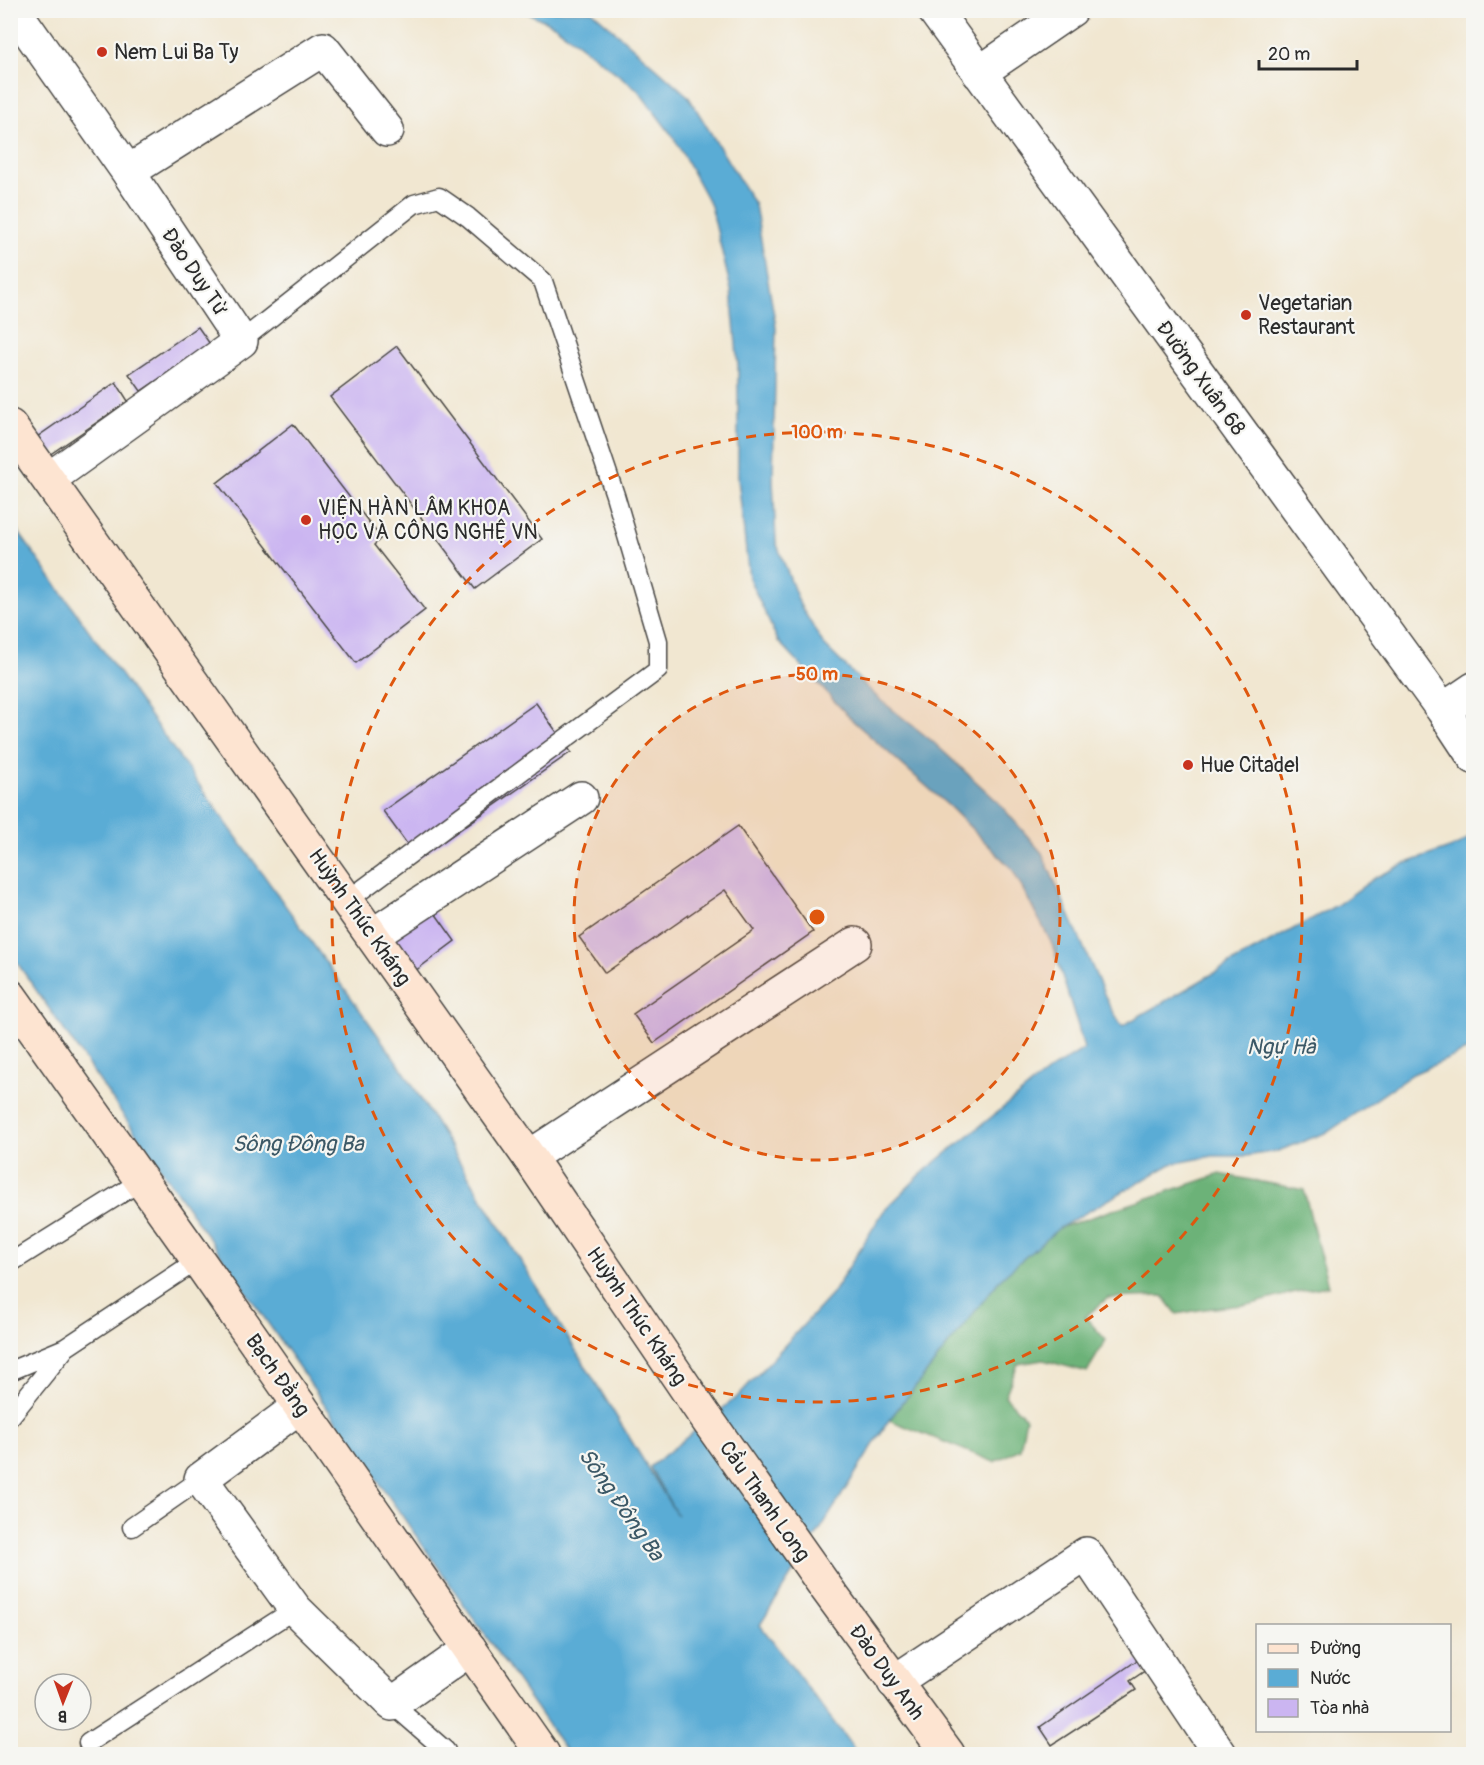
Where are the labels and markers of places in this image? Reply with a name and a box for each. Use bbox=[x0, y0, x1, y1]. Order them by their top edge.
place label: Nem Lui Ba Ty bbox=[114, 39, 238, 66]
marker: Nem Lui Ba Ty bbox=[95, 45, 109, 59]
place label: Vegetarian Restaurant bbox=[1258, 290, 1356, 341]
marker: Vegetarian Restaurant bbox=[1239, 308, 1253, 322]
place label: VIỆN HÀN LÂM KHOA HỌC VÀ CÔNG NGHỆ VN bbox=[318, 494, 538, 546]
marker: VIỆN HÀN LÂM KHOA HỌC VÀ CÔNG NGHỆ VN bbox=[299, 513, 313, 527]
place label: Hue Citadel bbox=[1200, 752, 1300, 779]
marker: Hue Citadel bbox=[1181, 758, 1195, 772]
centre of rings bbox=[807, 907, 827, 927]

